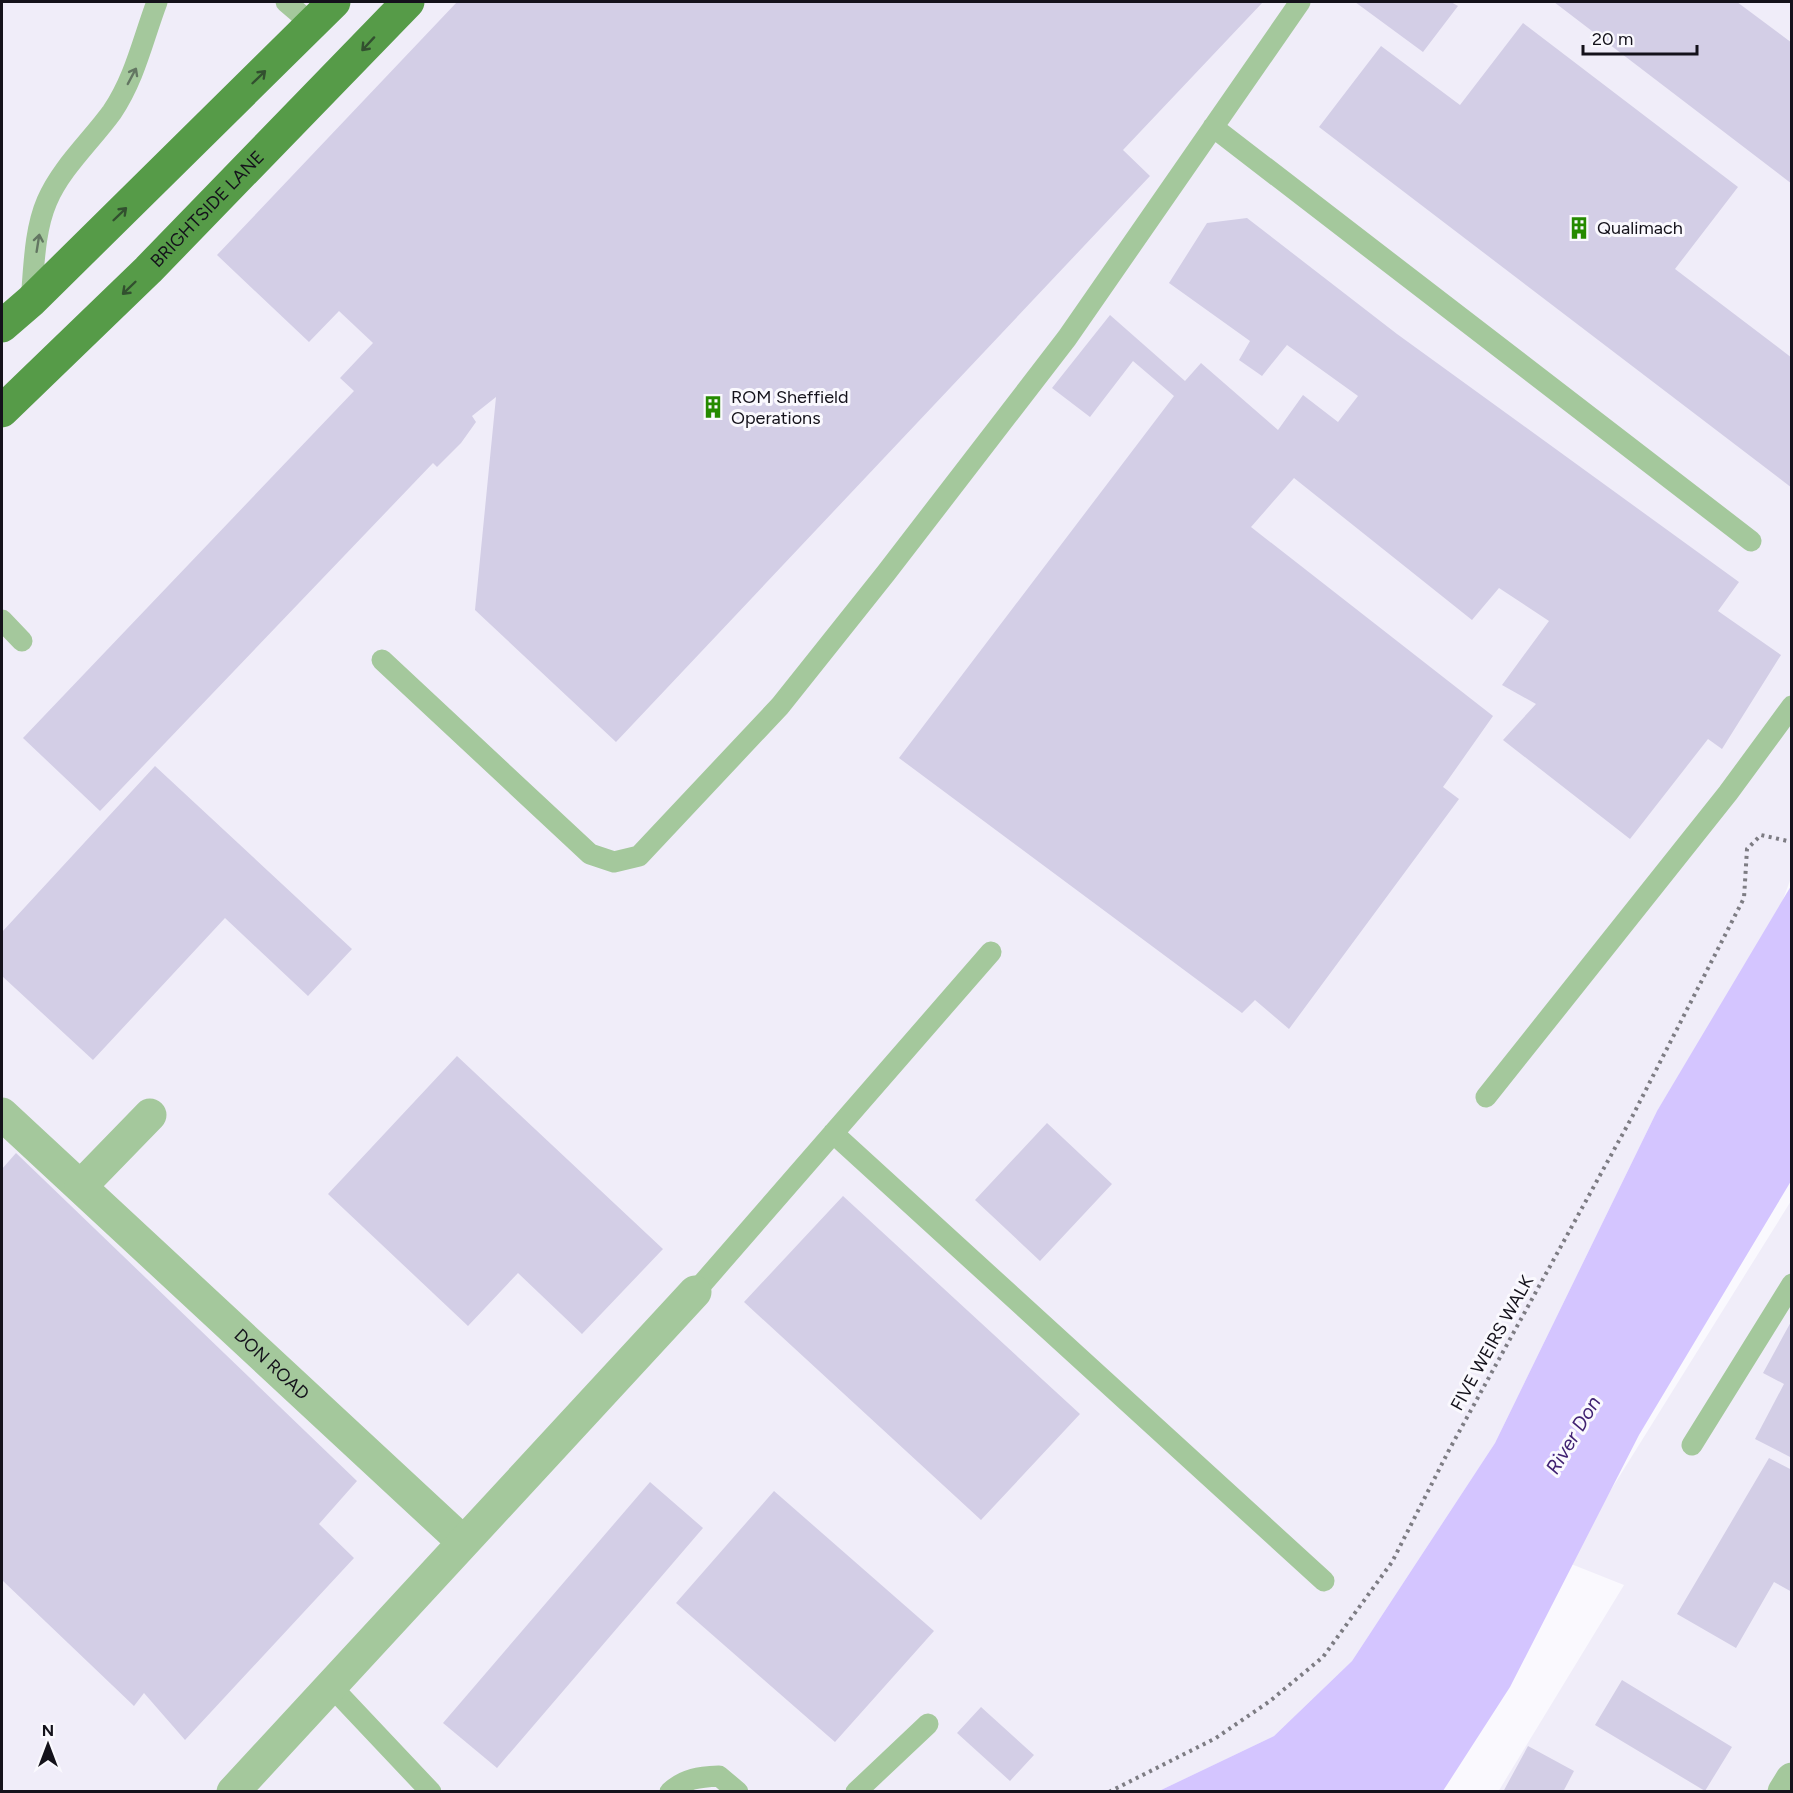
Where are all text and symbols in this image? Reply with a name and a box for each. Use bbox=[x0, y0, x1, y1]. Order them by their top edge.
scale bar bbox=[1583, 18, 1697, 56]
text: 20 m bbox=[1592, 28, 1633, 50]
one-way arrow bbox=[361, 36, 375, 51]
one-way arrow bbox=[126, 68, 138, 85]
one-way arrow bbox=[252, 70, 267, 85]
street label: BRIGHTSIDE LANE bbox=[146, 146, 269, 272]
one-way arrow bbox=[113, 206, 128, 221]
building icon: Qualimach bbox=[1566, 215, 1592, 241]
place label: Qualimach bbox=[1597, 217, 1683, 239]
one-way arrow bbox=[32, 234, 43, 253]
one-way arrow bbox=[121, 281, 136, 296]
place label: ROM Sheffield Operations bbox=[731, 386, 849, 429]
building icon: ROM Sheffield Operations bbox=[700, 394, 726, 420]
street label: FIVE WEIRS WALK bbox=[1446, 1272, 1538, 1414]
street label: DON ROAD bbox=[230, 1324, 314, 1405]
water label: River Don bbox=[1540, 1392, 1606, 1478]
north arrow bbox=[18, 1715, 78, 1775]
text: N bbox=[42, 1721, 54, 1740]

